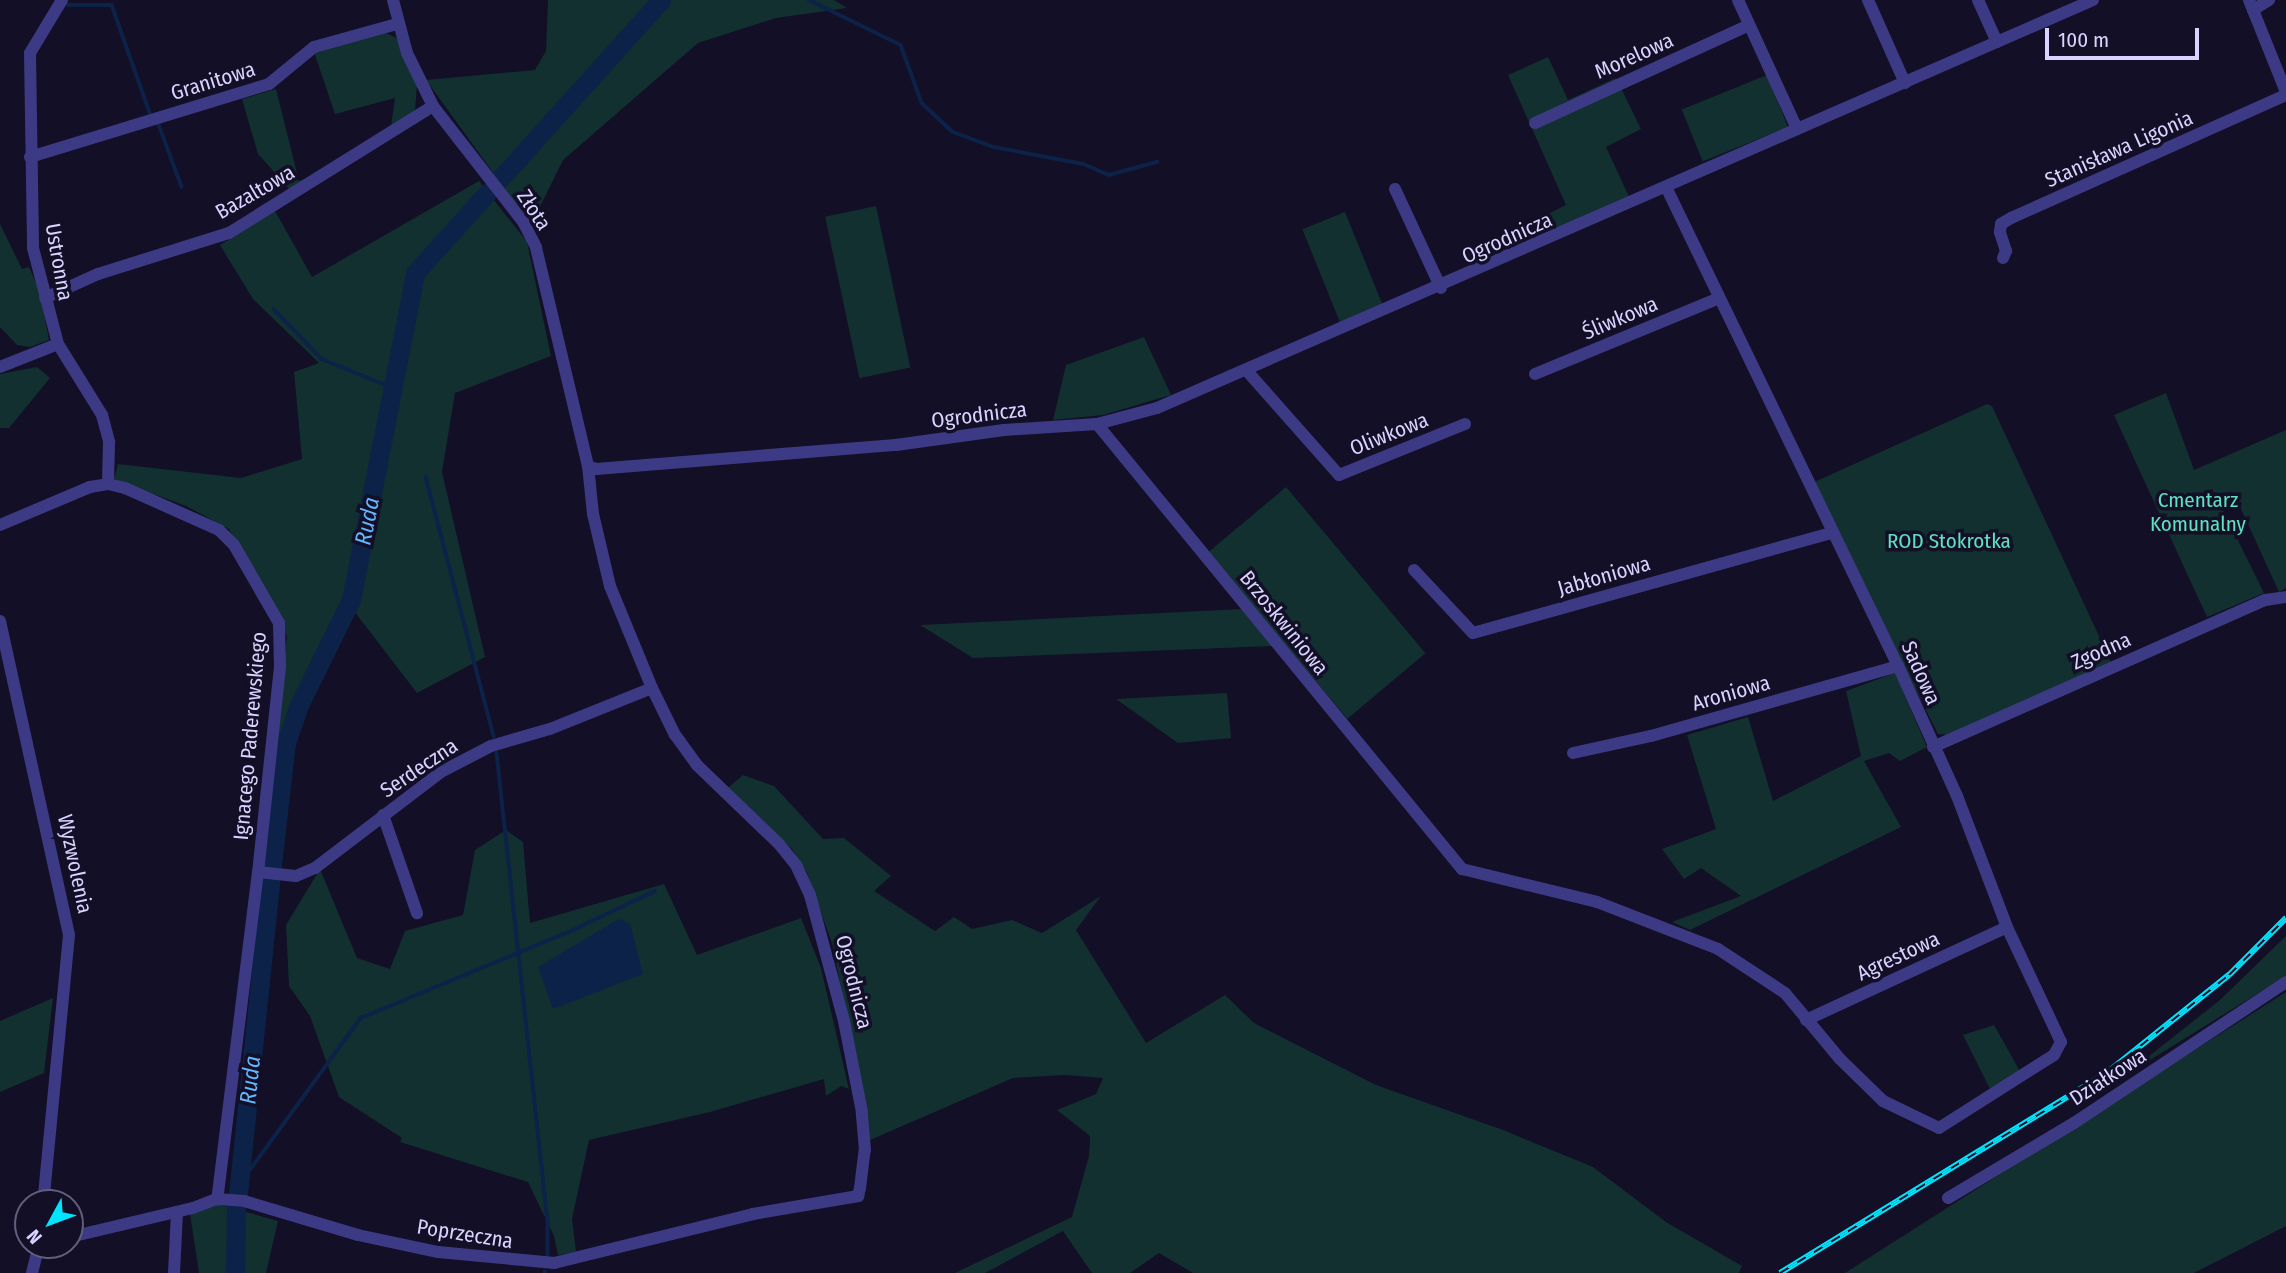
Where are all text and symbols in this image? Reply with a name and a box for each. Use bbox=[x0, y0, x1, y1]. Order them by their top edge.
scale bar bbox=[2048, 14, 2202, 58]
text: 100 m bbox=[2058, 27, 2109, 53]
street label: Morelowa bbox=[1591, 28, 1677, 84]
street label: Granitowa bbox=[168, 56, 258, 106]
street label: Stanisława Ligonia bbox=[2041, 105, 2197, 193]
street label: Bazaltowa bbox=[211, 159, 299, 225]
street label: Złota bbox=[512, 185, 556, 235]
street label: Ogrodnicza bbox=[1458, 207, 1556, 269]
street label: Ustronna bbox=[40, 221, 78, 303]
street label: Śliwkowa bbox=[1579, 291, 1661, 345]
street label: Ogrodnicza bbox=[930, 397, 1028, 433]
street label: Oliwkowa bbox=[1346, 407, 1432, 461]
park label: Cmentarz Komunalny bbox=[2150, 487, 2246, 537]
water label: Ruda bbox=[349, 495, 385, 547]
park label: ROD Stokrotka bbox=[1887, 528, 2011, 554]
street label: Jabłoniowa bbox=[1555, 551, 1653, 601]
street label: Brzoskwiniowa bbox=[1234, 566, 1334, 680]
street label: Zgodna bbox=[2067, 627, 2135, 675]
street label: Ignacego Paderewskiego bbox=[228, 631, 272, 841]
street label: Sadowa bbox=[1896, 637, 1946, 709]
street label: Aroniowa bbox=[1689, 670, 1773, 716]
street label: Serdeczna bbox=[376, 733, 462, 803]
street label: Wyzwolenia bbox=[52, 812, 98, 916]
street label: Agrestowa bbox=[1853, 926, 1943, 986]
street label: Ogrodnicza bbox=[830, 932, 878, 1032]
street label: Działkowa bbox=[2065, 1043, 2151, 1111]
water label: Ruda bbox=[234, 1054, 266, 1106]
north arrow bbox=[14, 1189, 84, 1259]
street label: Poprzeczna bbox=[415, 1214, 515, 1254]
text: N bbox=[22, 1225, 47, 1249]

